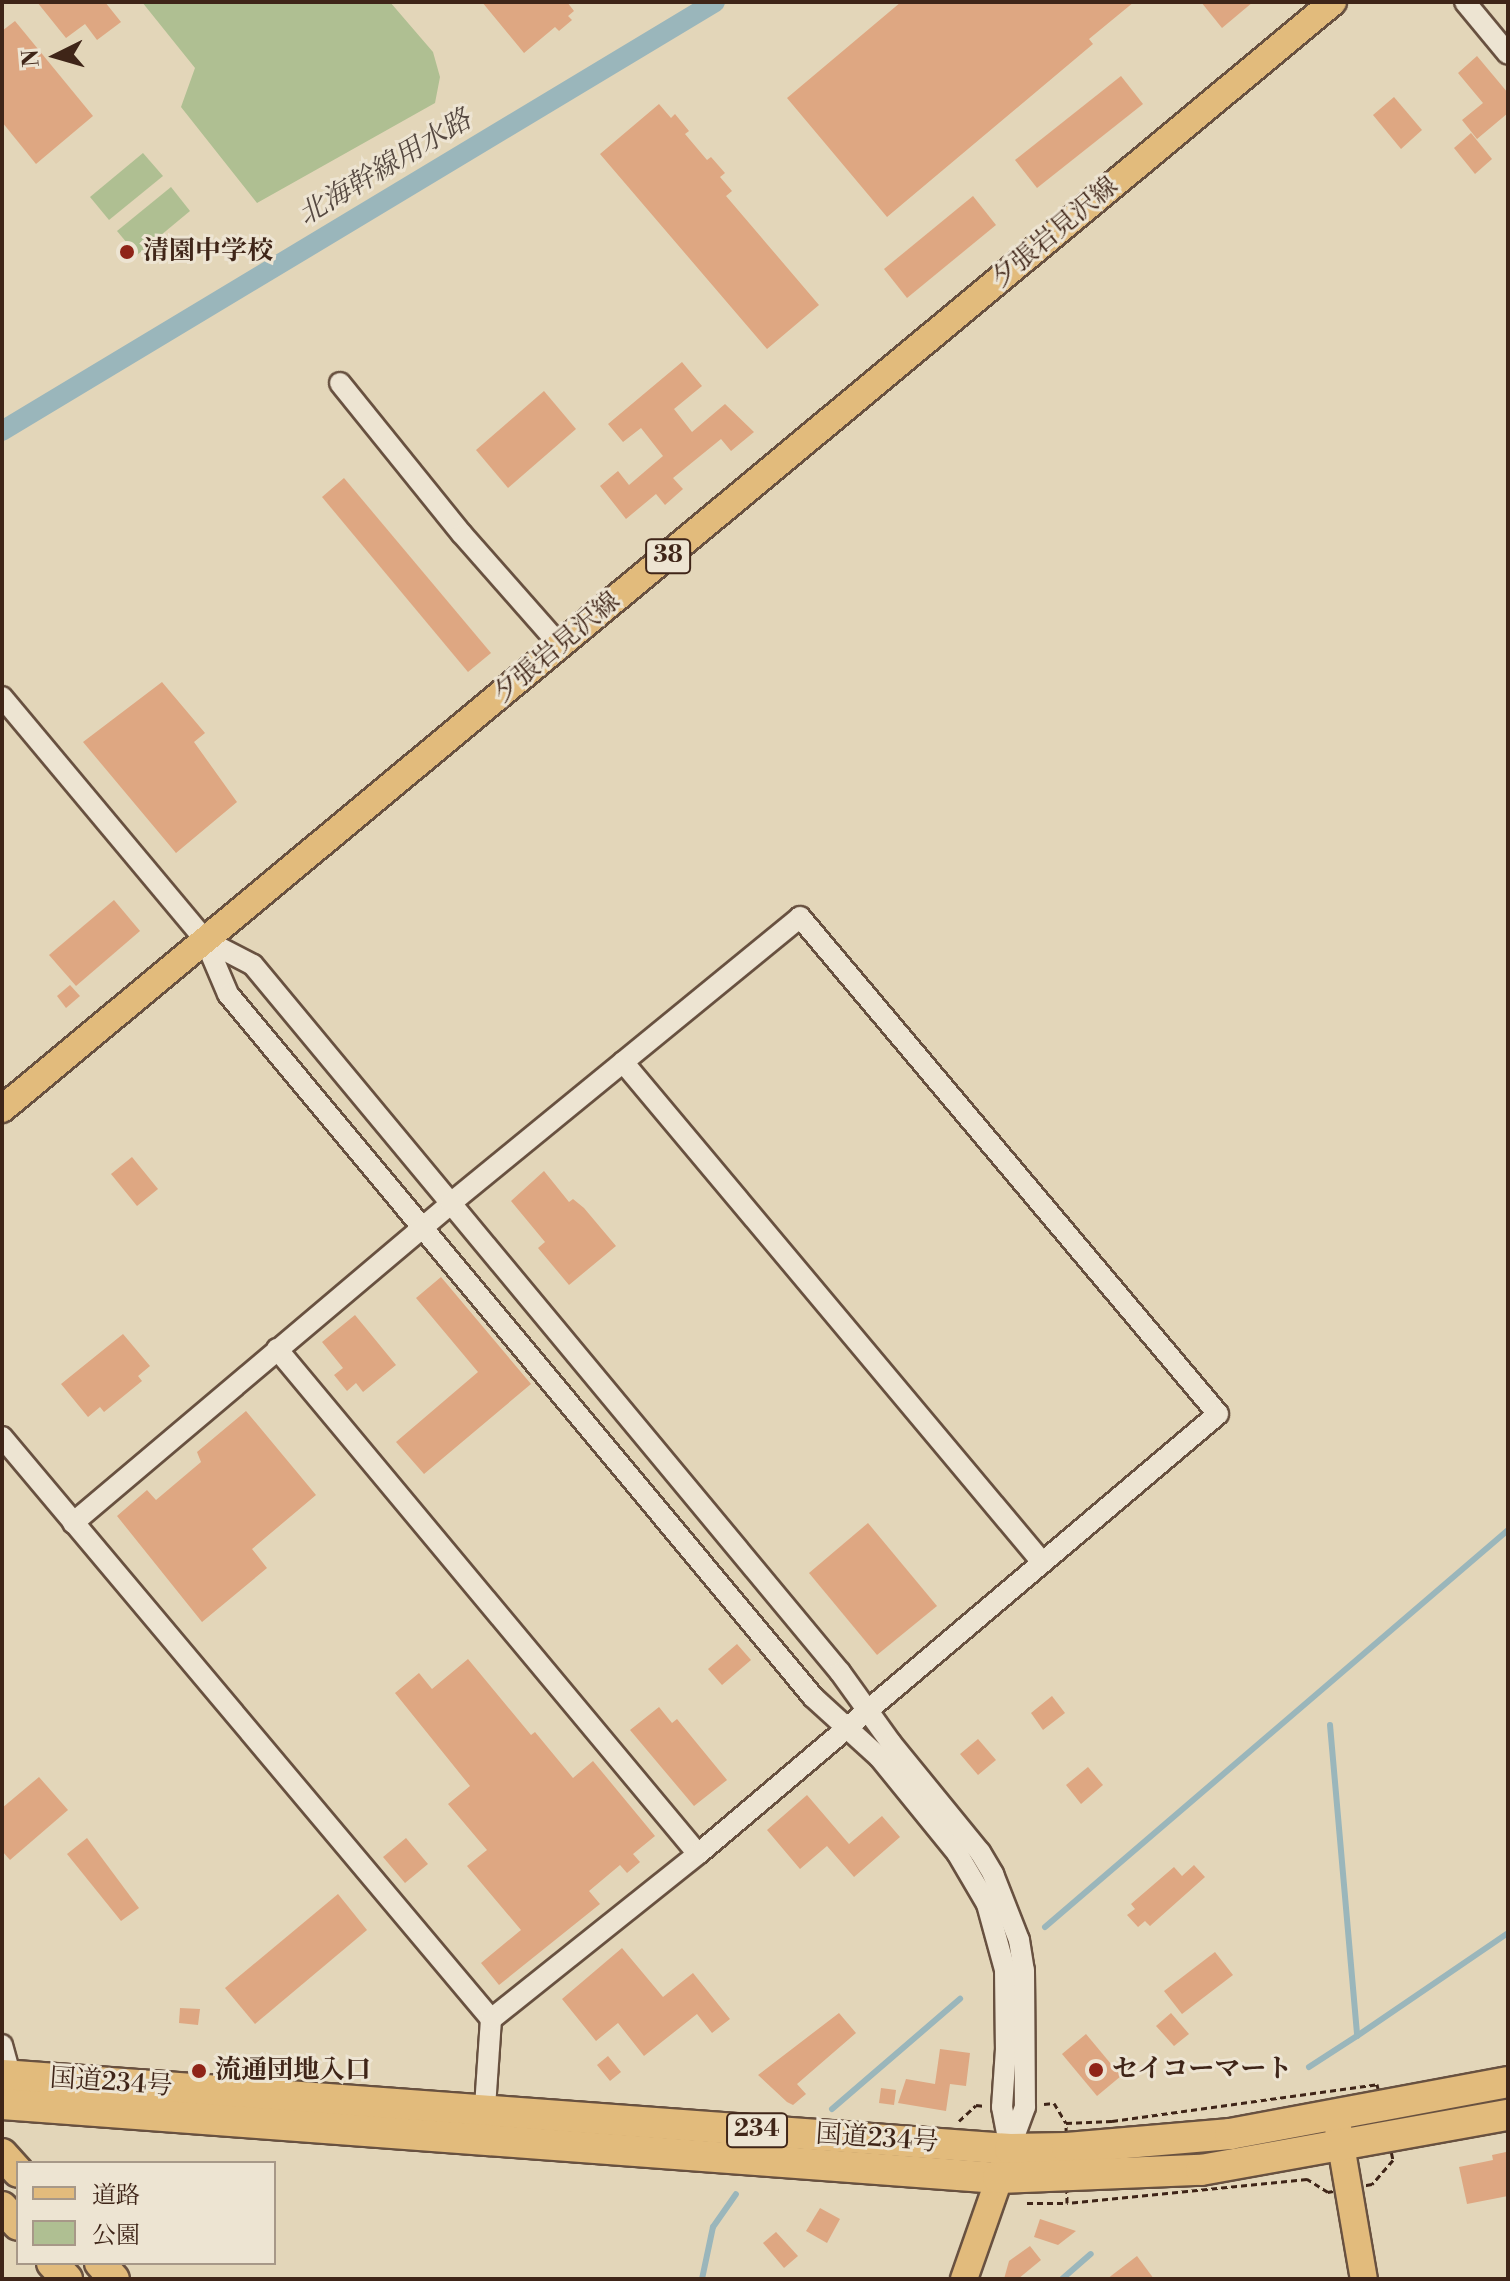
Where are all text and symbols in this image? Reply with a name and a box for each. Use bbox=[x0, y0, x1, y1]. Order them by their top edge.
north arrow bbox=[16, 16, 96, 96]
text: N bbox=[17, 48, 46, 68]
water label: 北海幹線用水路 bbox=[292, 103, 478, 233]
street label: 夕張岩見沢線 bbox=[985, 171, 1125, 295]
place label: 清園中学校 bbox=[143, 236, 273, 268]
marker: 清園中学校 bbox=[118, 243, 136, 261]
road number: 38 bbox=[644, 536, 692, 576]
street label: 夕張岩見沢線 bbox=[487, 586, 627, 710]
place label: セイコーマート bbox=[1112, 2054, 1294, 2086]
place label: 流通団地入口 bbox=[215, 2055, 371, 2087]
marker: セイコーマート bbox=[1087, 2061, 1105, 2079]
marker: 流通団地入口 bbox=[190, 2062, 208, 2080]
street label: 国道234号 bbox=[49, 2063, 173, 2103]
road number: 234 bbox=[725, 2110, 789, 2150]
street label: 国道234号 bbox=[815, 2119, 939, 2159]
legend bbox=[16, 2161, 276, 2265]
text: 道路 bbox=[92, 2181, 140, 2211]
text: 公園 bbox=[92, 2221, 140, 2251]

